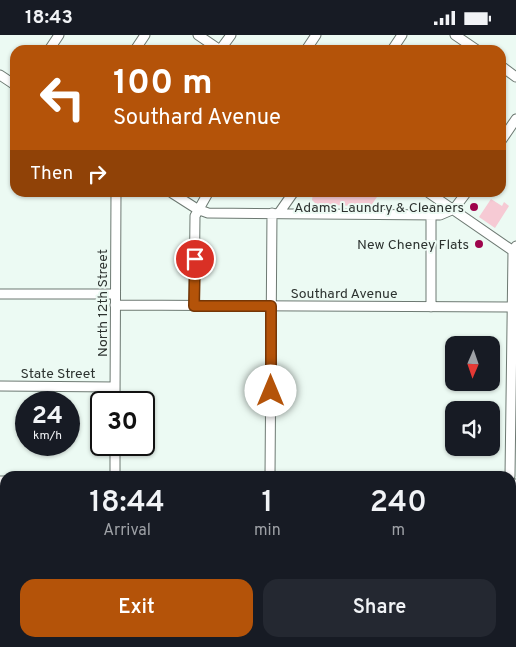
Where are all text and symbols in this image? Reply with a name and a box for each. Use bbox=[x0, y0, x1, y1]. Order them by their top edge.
text: 18:43 bbox=[25, 6, 73, 30]
text: 100 m bbox=[113, 62, 213, 106]
icon: left bbox=[30, 65, 95, 130]
text: Southard Avenue bbox=[113, 105, 281, 132]
icon: right bbox=[83, 160, 111, 188]
text: Then bbox=[30, 162, 73, 186]
place label: Adams Laundry & Cleaners bbox=[294, 200, 464, 217]
marker: Adams Laundry & Cleaners bbox=[468, 201, 480, 213]
place label: New Cheney Flats bbox=[357, 237, 469, 254]
pin bbox=[174, 238, 216, 280]
marker: New Cheney Flats bbox=[473, 238, 485, 250]
icon: arrive bbox=[181, 245, 209, 273]
street label: North 12th Street bbox=[95, 249, 112, 357]
street label: Southard Avenue bbox=[291, 286, 397, 303]
north arrow bbox=[445, 336, 500, 391]
map controls bbox=[445, 336, 500, 456]
position arrow bbox=[244, 364, 296, 416]
street label: State Street bbox=[20, 366, 96, 383]
speed limit sign: 30 bbox=[90, 391, 155, 456]
text: 24 bbox=[32, 401, 63, 433]
button: sound bbox=[445, 401, 500, 456]
text: km/h bbox=[33, 428, 62, 444]
text: 18:44 bbox=[89, 485, 165, 522]
text: 1 bbox=[261, 485, 273, 522]
text: 240 bbox=[370, 485, 427, 522]
text: Arrival bbox=[103, 521, 151, 541]
text: min bbox=[254, 521, 281, 541]
text: m bbox=[392, 521, 405, 541]
button: Exit bbox=[20, 579, 253, 637]
button: Share bbox=[263, 579, 496, 637]

